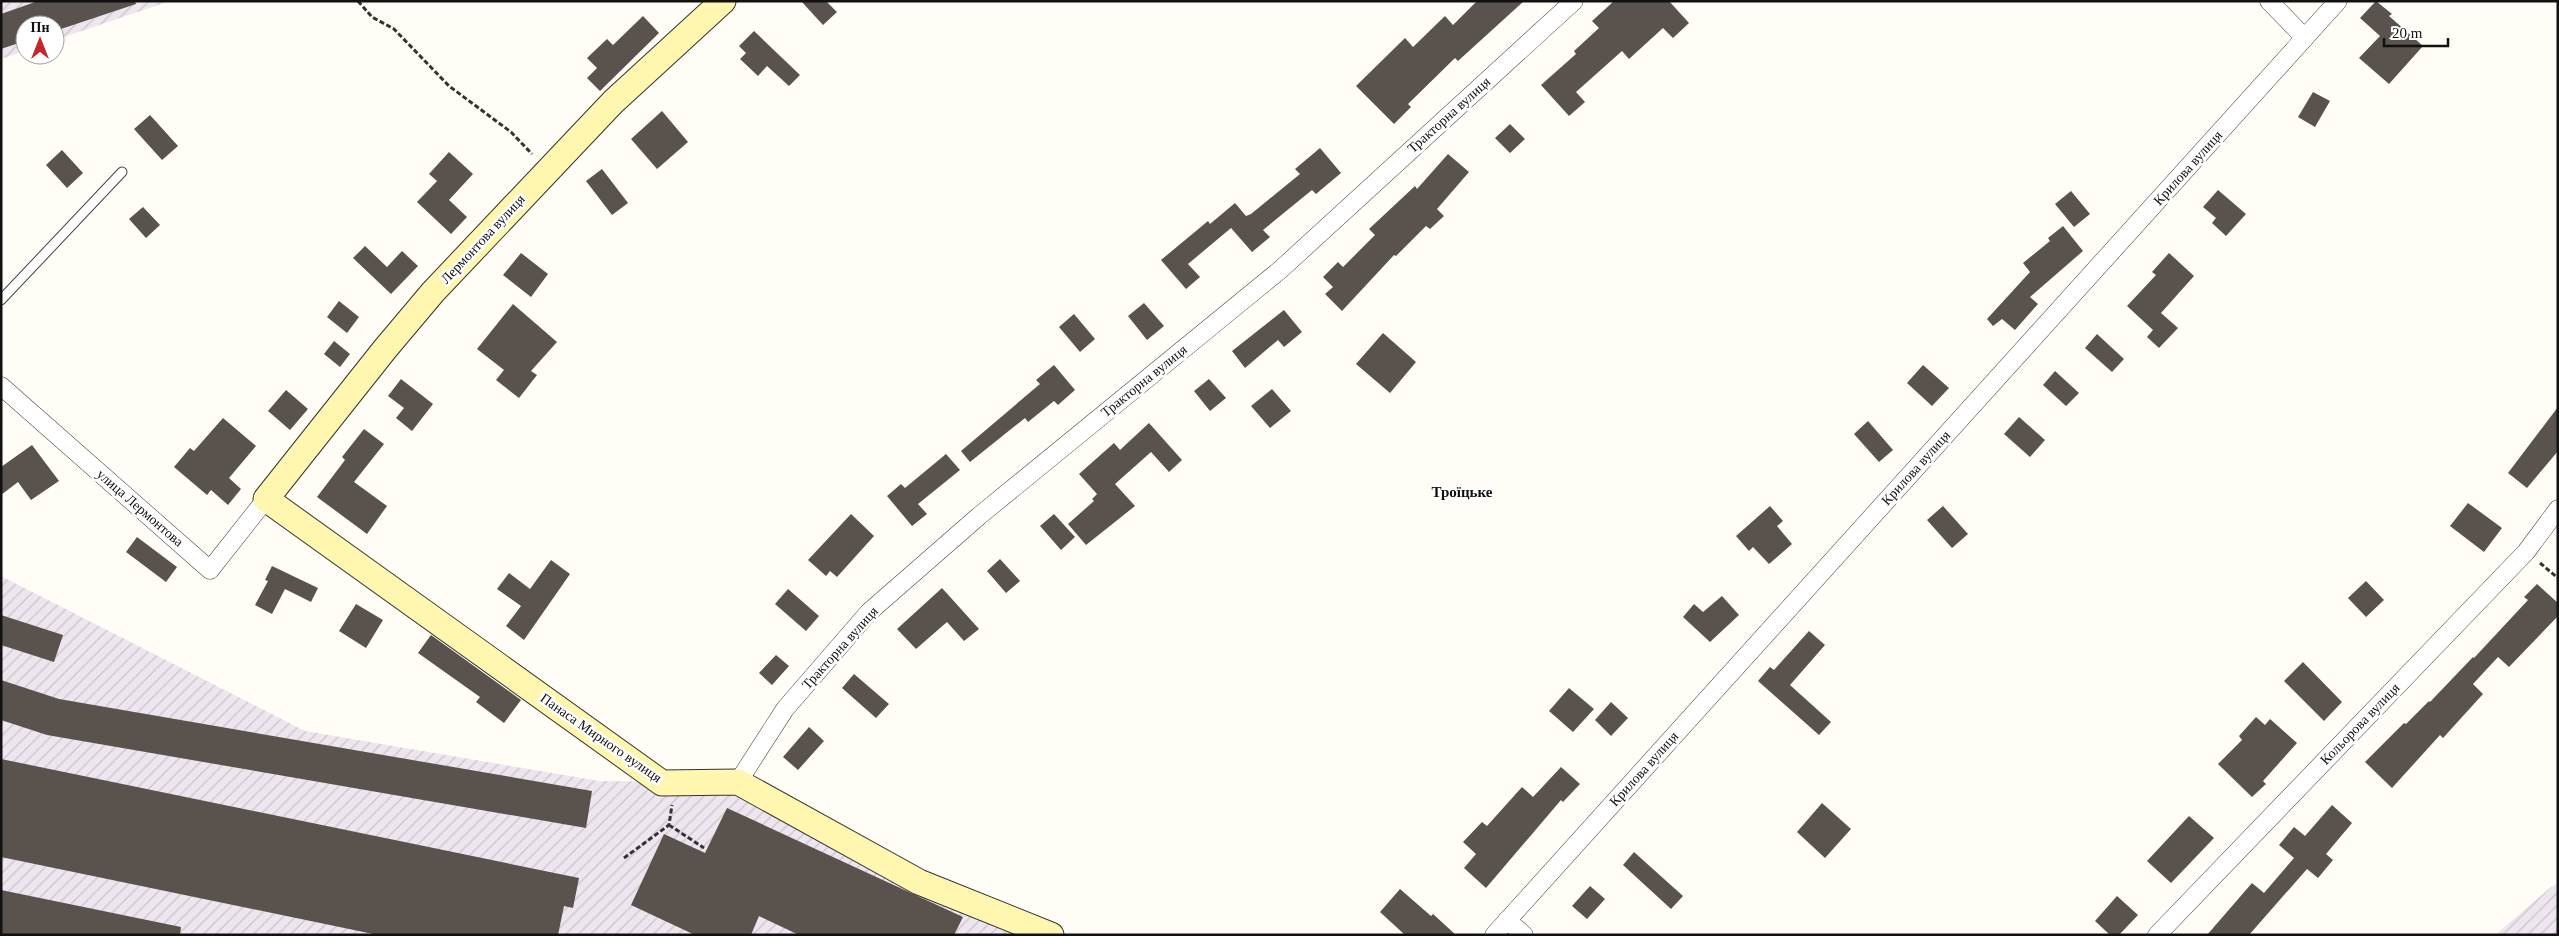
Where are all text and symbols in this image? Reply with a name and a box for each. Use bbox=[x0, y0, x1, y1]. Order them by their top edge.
north arrow bbox=[15, 15, 65, 65]
scale bar bbox=[2384, 15, 2448, 47]
text: Пн bbox=[31, 20, 49, 35]
text: 20 m bbox=[2392, 25, 2423, 41]
street label: Тракторна вулиця bbox=[1405, 74, 1494, 156]
street label: Крилова вулиця bbox=[2151, 127, 2226, 208]
street label: Лермонтова вулиця bbox=[438, 191, 528, 286]
street label: Тракторна вулиця bbox=[1098, 341, 1190, 420]
street label: Крилова вулиця bbox=[1879, 427, 1954, 508]
street label: улица Лермонтова bbox=[94, 466, 187, 550]
district label: Троїцьке bbox=[1432, 484, 1493, 500]
street label: Тракторна вулиця bbox=[799, 603, 881, 692]
street label: Кольорова вулиця bbox=[2317, 680, 2403, 768]
street label: Панаса Мирного вулиця bbox=[538, 690, 665, 786]
street label: Крилова вулиця bbox=[1607, 728, 1682, 809]

